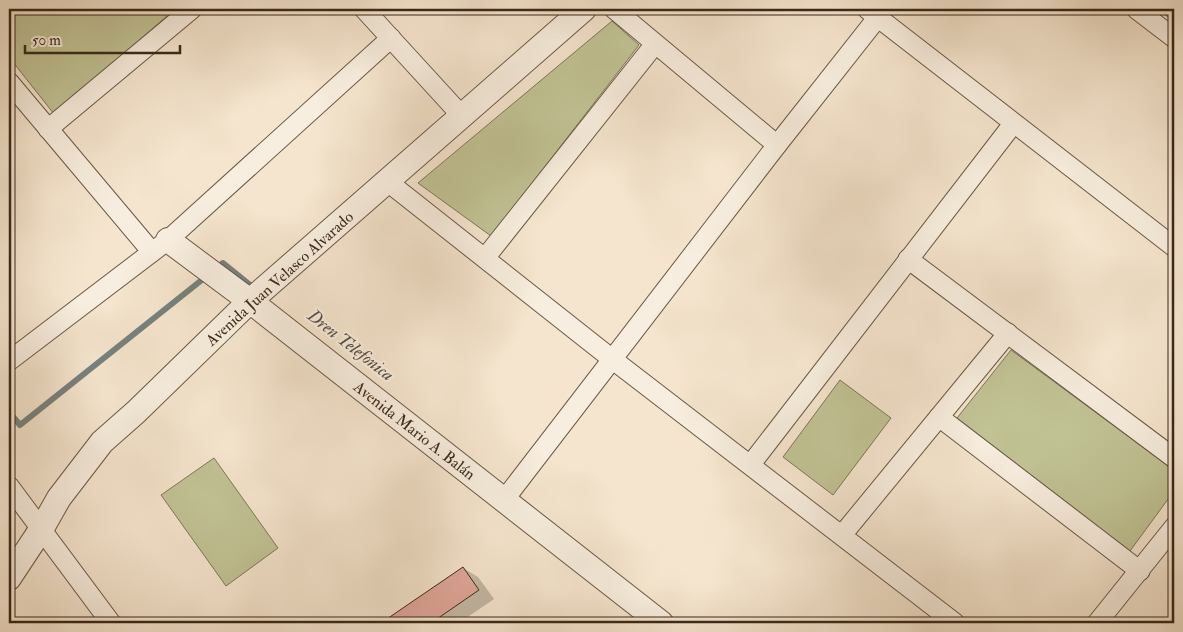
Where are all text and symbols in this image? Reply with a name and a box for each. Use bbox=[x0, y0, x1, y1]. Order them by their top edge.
scale bar bbox=[25, 22, 180, 54]
text: 50 m bbox=[32, 31, 61, 50]
street label: Avenida Juan Velasco Alvarado bbox=[201, 207, 359, 352]
water label: Dren Telefonica bbox=[302, 304, 399, 386]
street label: Avenida Mario A. Balán bbox=[349, 376, 479, 485]

